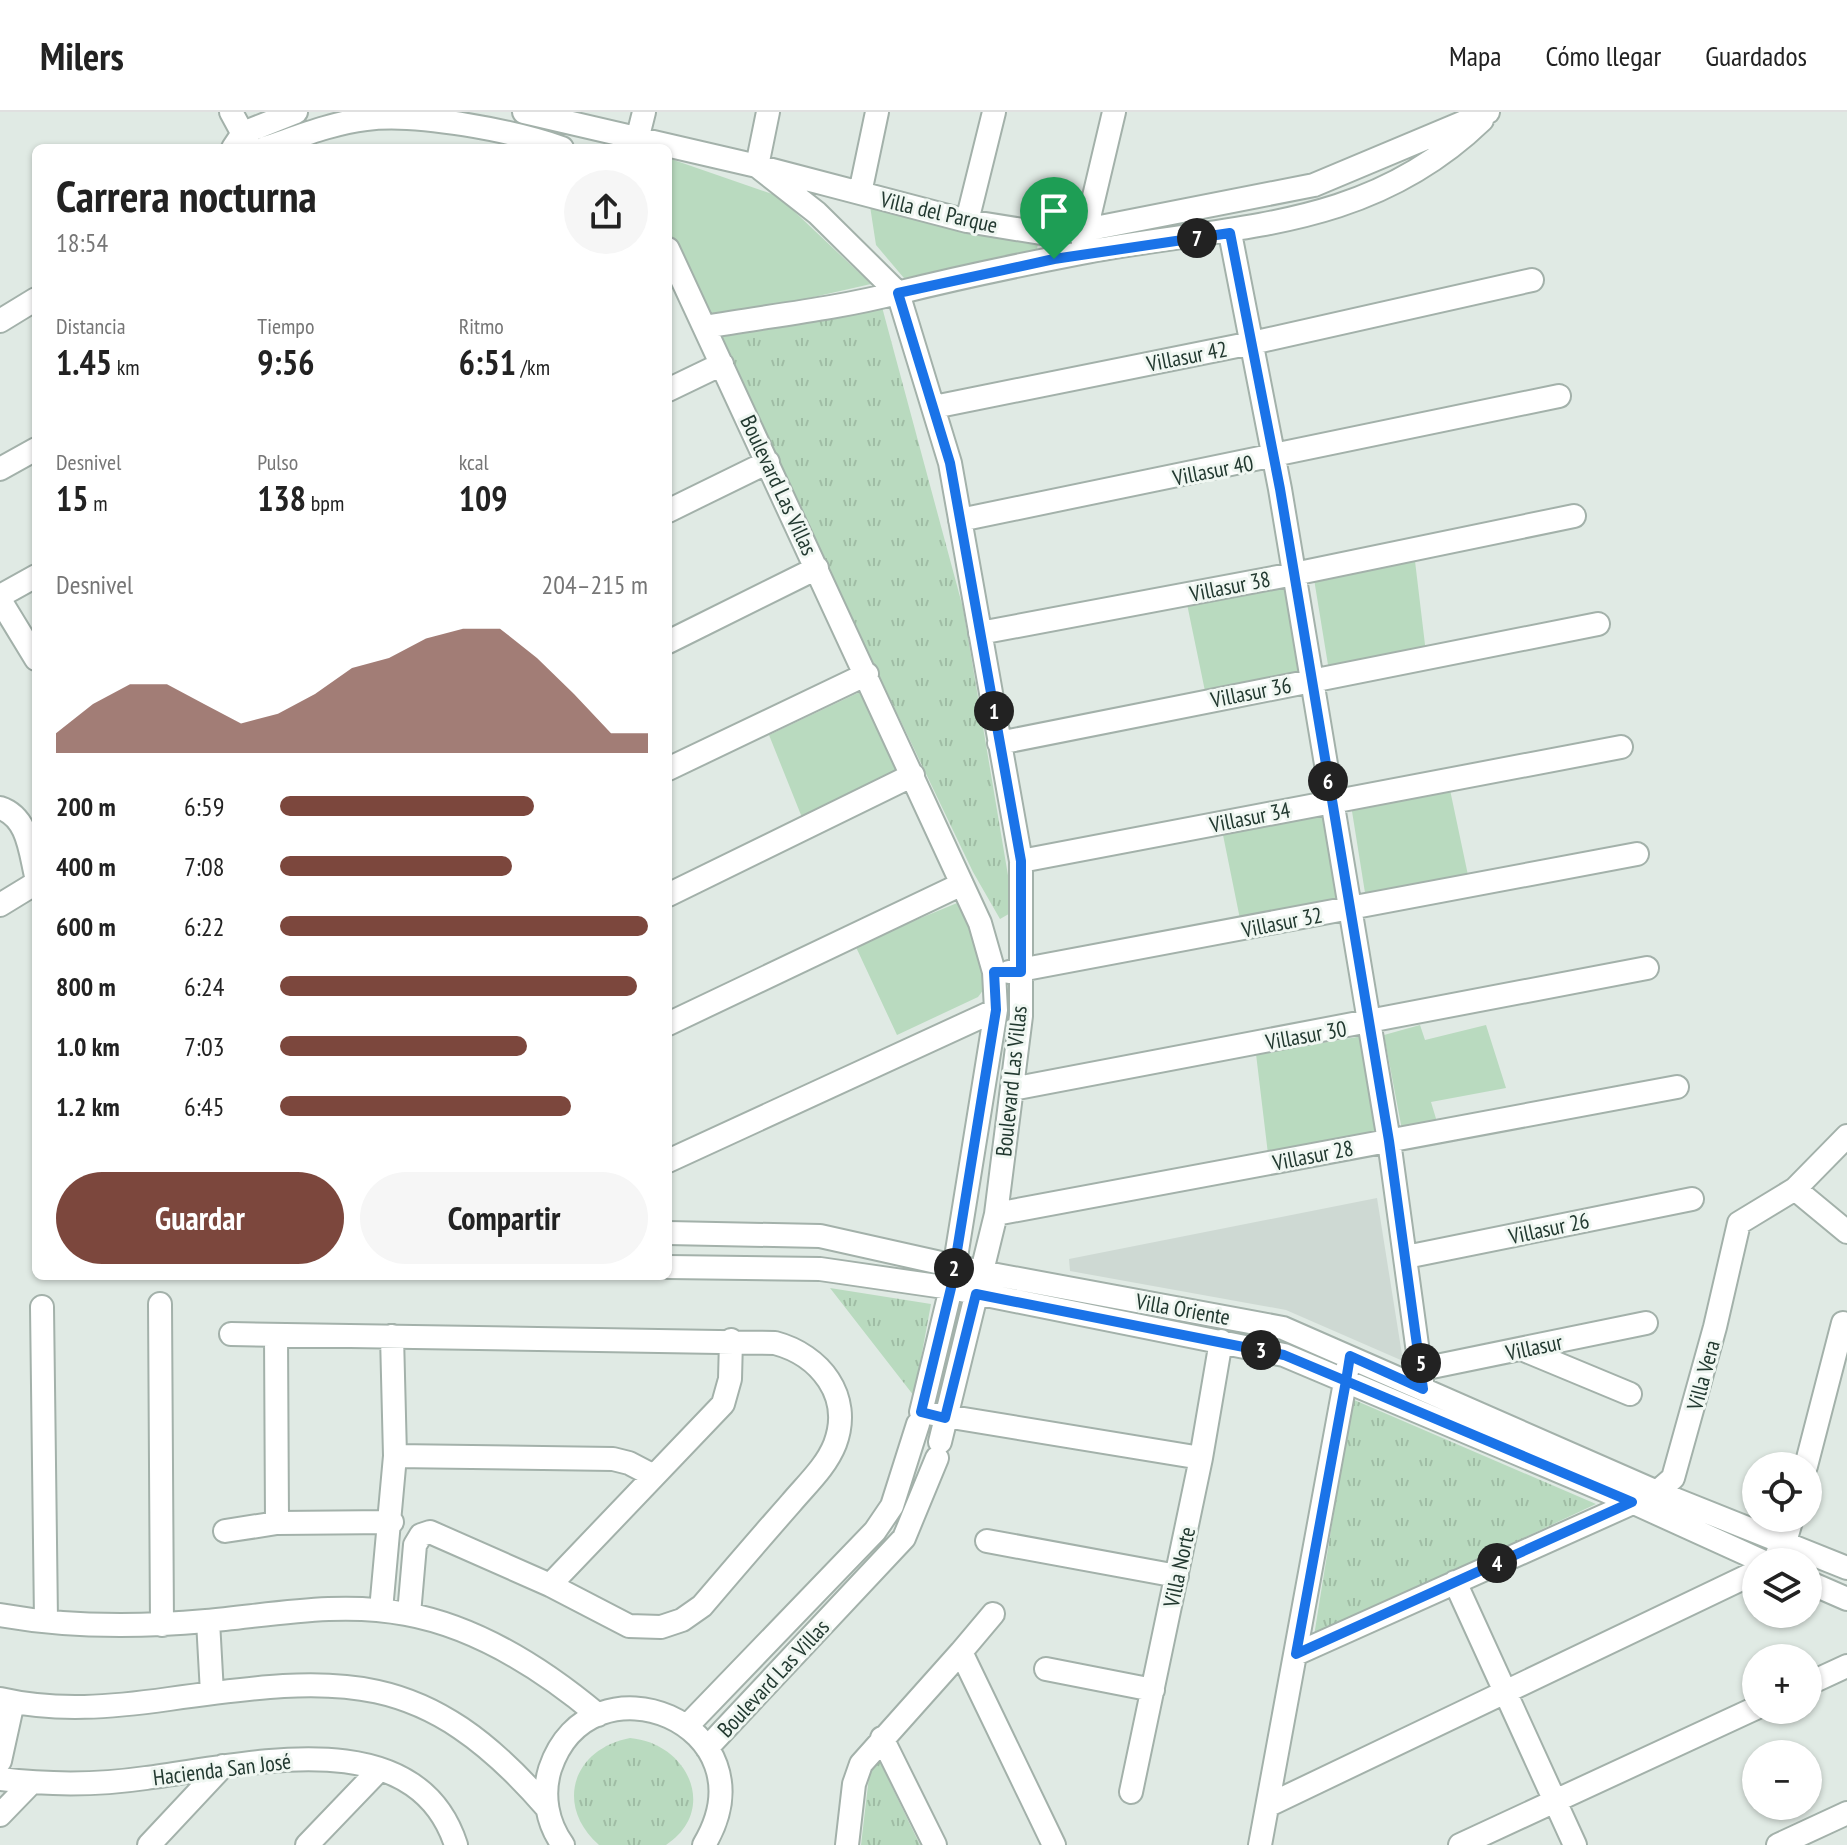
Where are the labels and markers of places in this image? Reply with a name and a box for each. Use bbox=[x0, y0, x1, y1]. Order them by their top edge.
pin bbox=[1020, 177, 1088, 259]
pin: 7 bbox=[1177, 218, 1217, 258]
pin: 1 bbox=[974, 691, 1014, 731]
pin: 6 bbox=[1308, 761, 1348, 801]
pin: 2 bbox=[934, 1248, 974, 1288]
pin: 3 bbox=[1241, 1330, 1281, 1370]
pin: 5 bbox=[1401, 1343, 1441, 1383]
pin: 4 bbox=[1477, 1543, 1517, 1583]

